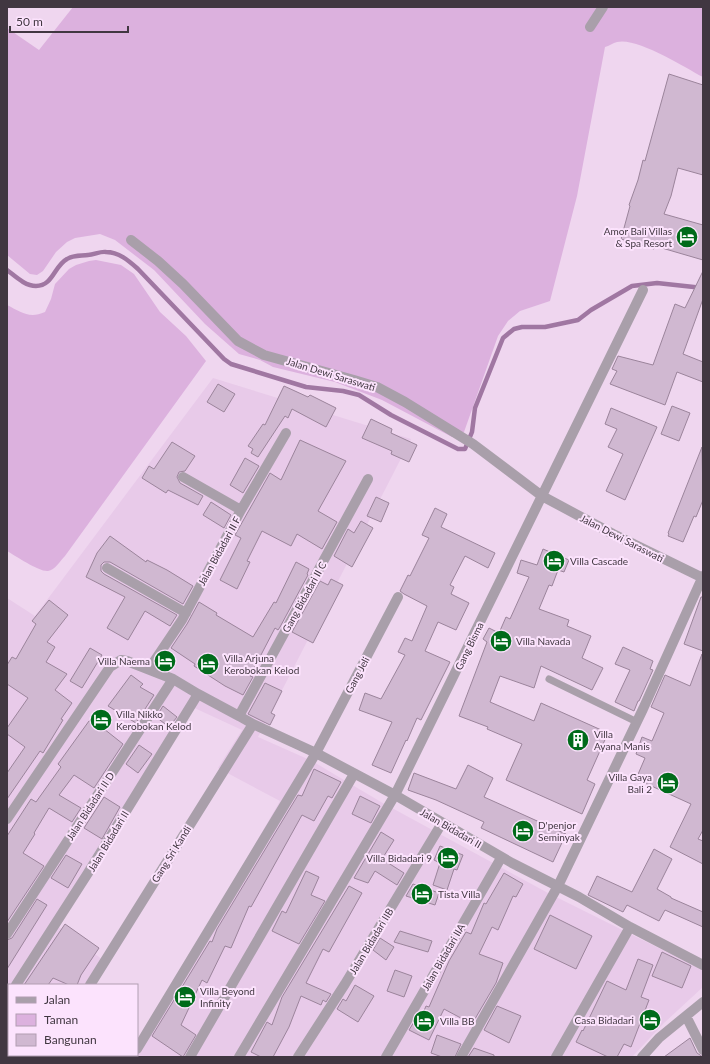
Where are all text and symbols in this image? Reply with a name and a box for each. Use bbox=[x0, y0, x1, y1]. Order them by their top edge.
scale bar bbox=[10, 8, 128, 34]
text: 50 m bbox=[16, 14, 43, 29]
hotel icon: Amor Bali Villas & Spa Resort bbox=[674, 224, 700, 250]
place label: Amor Bali Villas & Spa Resort bbox=[604, 225, 672, 249]
street label: Jalan Dewi Saraswati bbox=[285, 355, 377, 393]
street label: Jalan Dewi Saraswati bbox=[578, 512, 666, 564]
street label: Jalan Bidadari II F bbox=[195, 514, 243, 587]
hotel icon: Villa Cascade bbox=[541, 548, 567, 574]
place label: Villa Cascade bbox=[570, 555, 628, 567]
street label: Gang Bidadari II C bbox=[280, 559, 329, 634]
street label: Gang Bisma bbox=[452, 620, 486, 672]
hotel icon: Villa Navada bbox=[488, 628, 514, 654]
place label: Villa Navada bbox=[516, 635, 570, 647]
hotel icon: Villa Naema bbox=[152, 648, 178, 674]
hotel icon: Villa Arjuna Kerobokan Kelod bbox=[195, 651, 221, 677]
place label: Villa Arjuna Kerobokan Kelod bbox=[224, 652, 299, 676]
place label: Villa Naema bbox=[98, 655, 150, 667]
street label: Gang Jeli bbox=[342, 655, 372, 695]
hotel icon: Villa Nikko Kerobokan Kelod bbox=[88, 707, 114, 733]
place label: Villa Nikko Kerobokan Kelod bbox=[116, 708, 191, 732]
building icon: Villa Ayana Manis bbox=[565, 727, 591, 753]
place label: Villa Ayana Manis bbox=[594, 728, 650, 752]
street label: Jalan Bidadari II D bbox=[64, 770, 116, 842]
hotel icon: Villa Gaya Bali 2 bbox=[655, 770, 681, 796]
place label: Villa Gaya Bali 2 bbox=[608, 771, 652, 795]
street label: Jalan Bidadari II bbox=[418, 806, 484, 850]
street label: Jalan Bidadari II bbox=[85, 809, 131, 873]
hotel icon: D'penjor Seminyak bbox=[510, 818, 536, 844]
place label: D'penjor Seminyak bbox=[538, 819, 581, 843]
street label: Gang Sri Kandi bbox=[149, 823, 193, 885]
hotel icon: Villa Bidadari 9 bbox=[435, 845, 461, 871]
place label: Villa Bidadari 9 bbox=[366, 852, 432, 864]
hotel icon: Tista Villa bbox=[409, 881, 435, 907]
place label: Tista Villa bbox=[438, 888, 480, 900]
street label: Jalan Bidadari IIB bbox=[347, 906, 395, 976]
street label: Jalan Bidadari IIA bbox=[419, 921, 467, 993]
legend bbox=[8, 984, 138, 1056]
hotel icon: Villa Beyond Infinity bbox=[172, 984, 198, 1010]
place label: Villa Beyond Infinity bbox=[200, 985, 255, 1009]
text: Jalan bbox=[44, 992, 70, 1007]
hotel icon: Casa Bidadari bbox=[637, 1007, 663, 1033]
hotel icon: Villa BB bbox=[411, 1008, 437, 1034]
text: Taman bbox=[44, 1012, 78, 1027]
place label: Casa Bidadari bbox=[575, 1014, 634, 1026]
place label: Villa BB bbox=[440, 1015, 474, 1027]
text: Bangunan bbox=[44, 1032, 97, 1047]

